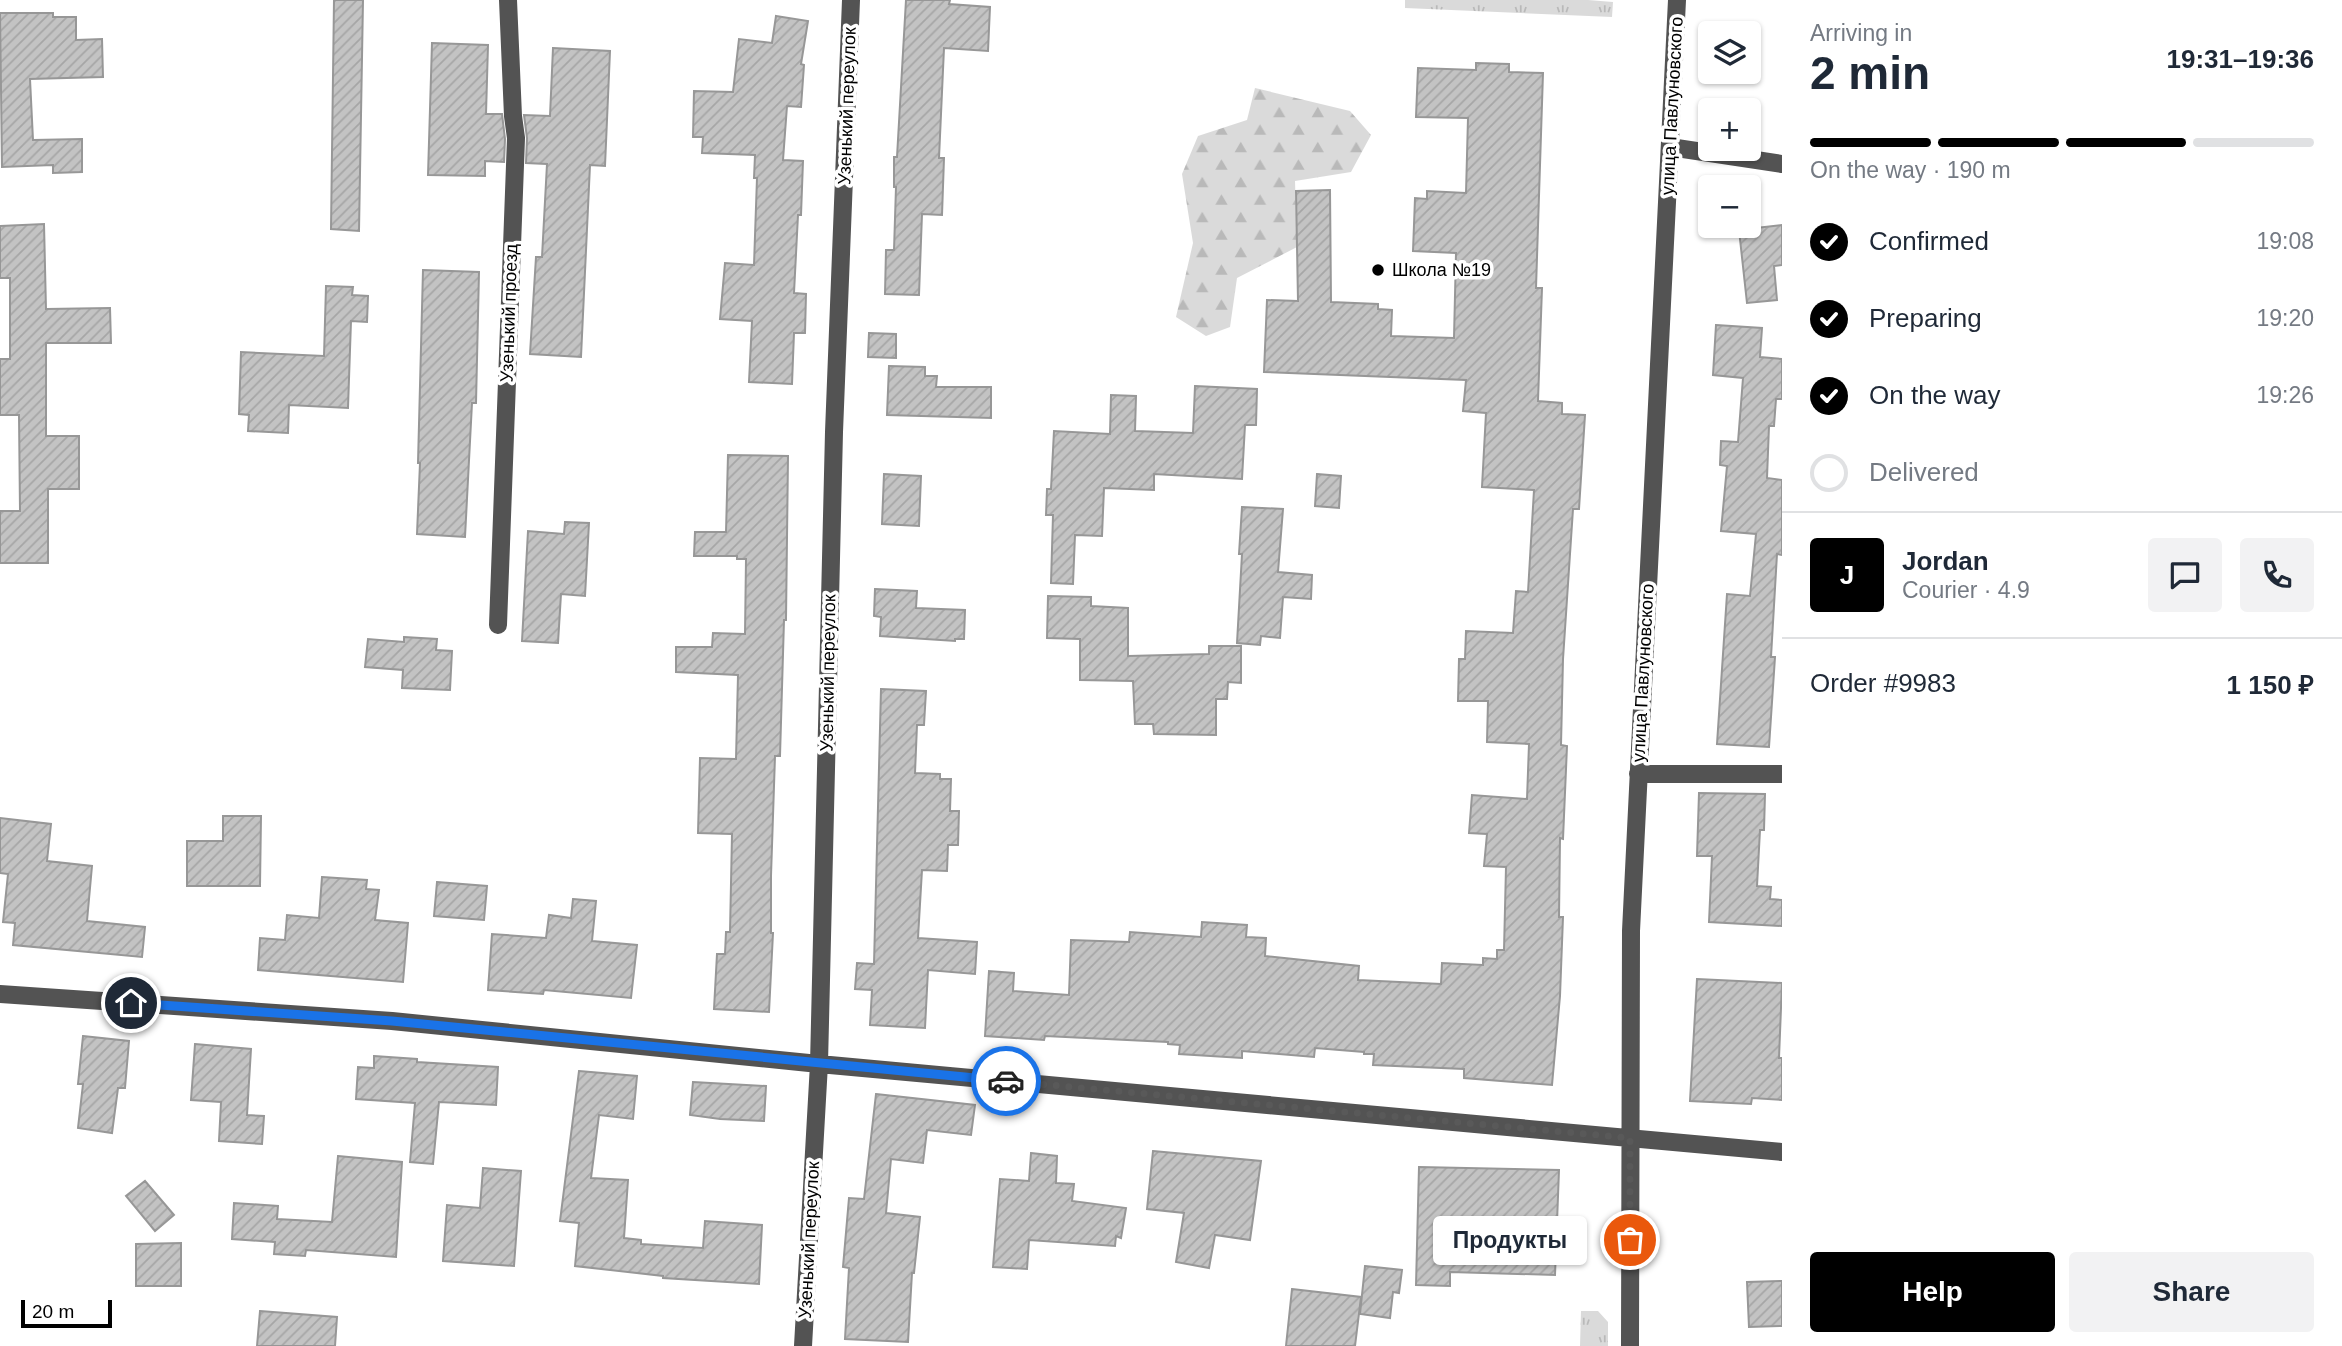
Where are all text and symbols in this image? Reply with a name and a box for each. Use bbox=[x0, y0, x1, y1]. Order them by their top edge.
street label: улица Павлуновского bbox=[1657, 16, 1687, 196]
text: Arriving in bbox=[1810, 20, 1912, 46]
map controls bbox=[1698, 21, 1761, 238]
button: layers bbox=[1698, 21, 1761, 84]
street label: Узенький переулок bbox=[834, 27, 860, 185]
text: 19:31–19:36 bbox=[2167, 44, 2314, 74]
text: 2 min bbox=[1810, 47, 1930, 99]
button: + bbox=[1698, 98, 1761, 161]
text: On the way · 190 m bbox=[1810, 157, 2011, 183]
button: − bbox=[1698, 175, 1761, 238]
icon: check bbox=[1810, 223, 1848, 261]
text: Confirmed bbox=[1869, 226, 1989, 256]
text: 19:08 bbox=[2256, 228, 2314, 254]
street label: Узенький проезд bbox=[497, 243, 521, 383]
place label: Школа №19 bbox=[1392, 260, 1491, 280]
marker: Школа №19 bbox=[1370, 262, 1386, 278]
icon: check bbox=[1810, 300, 1848, 338]
text: Preparing bbox=[1869, 303, 1982, 333]
text: 19:20 bbox=[2256, 305, 2314, 331]
icon: check bbox=[1810, 377, 1848, 415]
text: On the way bbox=[1869, 380, 2001, 410]
text: 19:26 bbox=[2256, 382, 2314, 408]
text: Delivered bbox=[1869, 457, 1979, 487]
button: chat bbox=[2148, 538, 2222, 612]
button: phone bbox=[2240, 538, 2314, 612]
text: Jordan bbox=[1902, 546, 1989, 576]
text: J bbox=[1840, 560, 1854, 590]
text: Courier · 4.9 bbox=[1902, 577, 2030, 603]
street label: улица Павлуновского bbox=[1628, 583, 1658, 763]
street label: Узенький переулок bbox=[817, 594, 839, 752]
text: Order #9983 bbox=[1810, 668, 1956, 698]
text: 1 150 ₽ bbox=[2227, 670, 2314, 700]
pin bbox=[101, 973, 161, 1033]
icon: home bbox=[112, 984, 150, 1022]
courier bbox=[971, 1046, 1041, 1116]
icon: car bbox=[987, 1062, 1025, 1100]
street label: Узенький переулок bbox=[795, 1161, 823, 1319]
pin bbox=[1600, 1210, 1660, 1270]
callout: Продукты bbox=[1434, 1216, 1588, 1264]
icon: bag bbox=[1611, 1221, 1649, 1259]
text: Продукты bbox=[1453, 1227, 1567, 1253]
button: Help bbox=[1810, 1252, 2055, 1332]
button: Share bbox=[2069, 1252, 2314, 1332]
scale bar bbox=[21, 1297, 112, 1329]
text: 20 m bbox=[32, 1301, 74, 1322]

